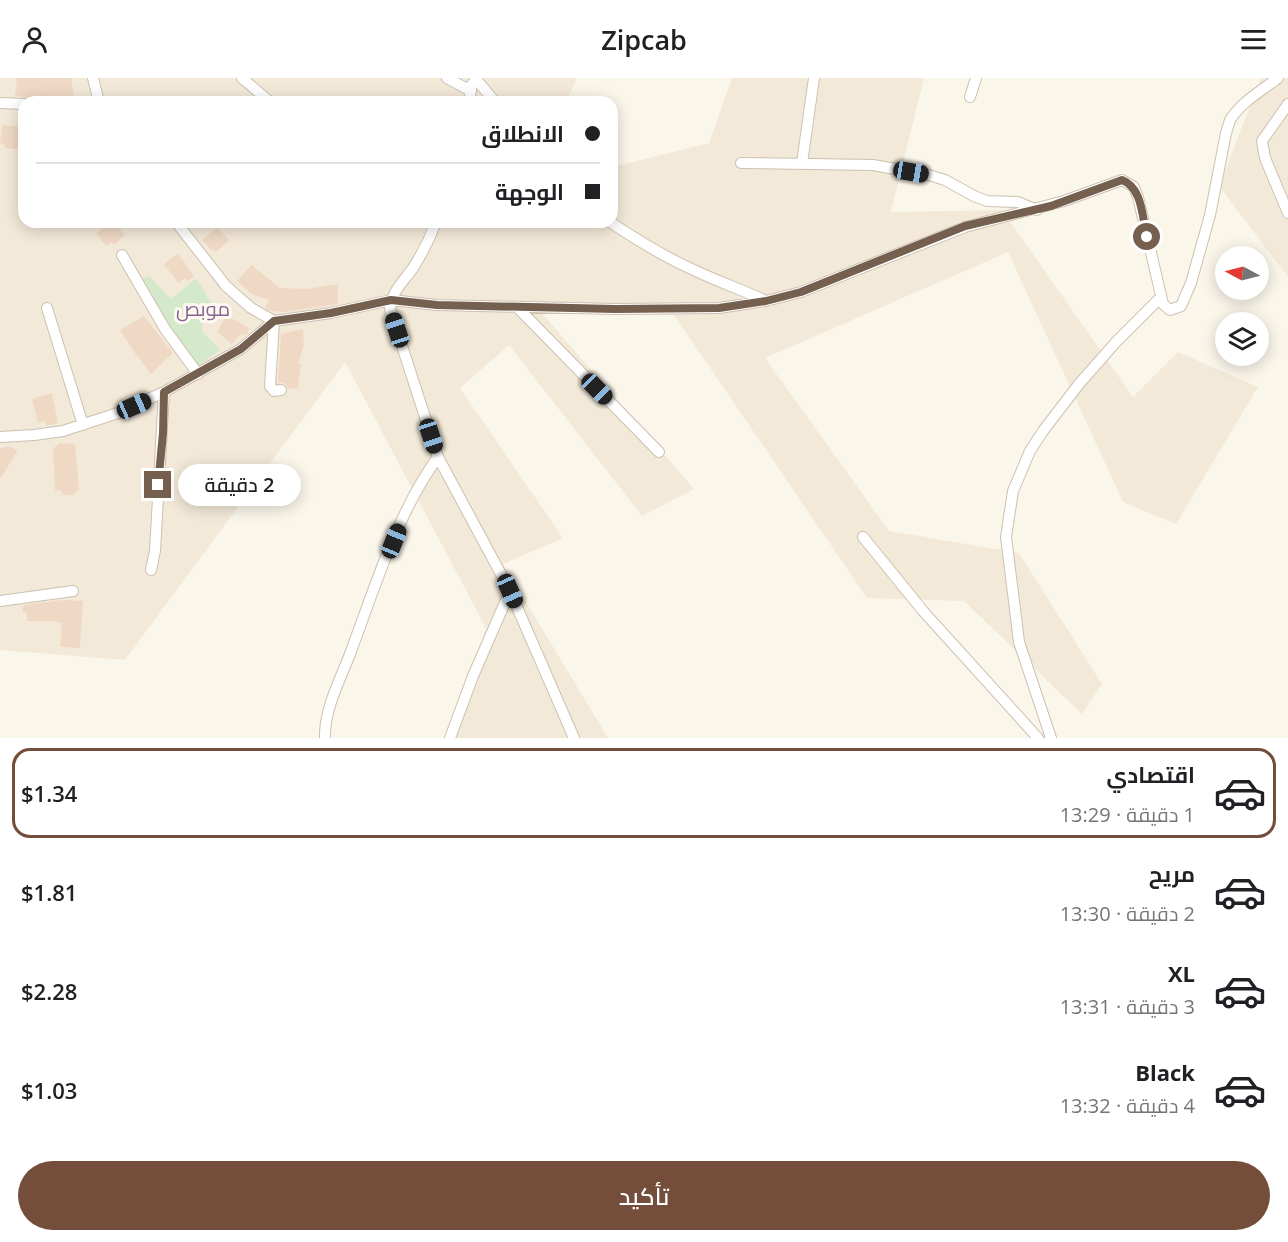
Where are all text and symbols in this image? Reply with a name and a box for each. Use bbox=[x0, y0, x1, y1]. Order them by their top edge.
text: Zipcab bbox=[601, 21, 687, 58]
icon: person bbox=[18, 23, 51, 56]
icon: menu bbox=[1237, 23, 1270, 56]
text: الانطلاق bbox=[481, 118, 564, 148]
car bbox=[892, 160, 930, 184]
text: الوجهة bbox=[495, 176, 564, 206]
route start bbox=[1133, 223, 1160, 250]
north arrow bbox=[1215, 246, 1269, 300]
map controls bbox=[1215, 246, 1269, 366]
district label: موبص bbox=[176, 295, 230, 322]
car bbox=[383, 310, 411, 350]
button: layers bbox=[1215, 312, 1269, 366]
car bbox=[578, 370, 616, 408]
car bbox=[114, 390, 154, 422]
car bbox=[417, 416, 445, 456]
callout: 2 دقيقة bbox=[179, 464, 302, 506]
route end bbox=[144, 471, 171, 498]
text: 2 دقيقة bbox=[205, 471, 274, 498]
car bbox=[379, 521, 409, 561]
car bbox=[494, 571, 526, 611]
text: اقتصادي bbox=[1106, 759, 1195, 789]
icon: car bbox=[1213, 766, 1267, 820]
text: $1.34 bbox=[21, 778, 77, 808]
text: 1 دقيقة · 13:29 bbox=[1060, 801, 1195, 828]
text: مريح bbox=[1149, 858, 1195, 888]
icon: car bbox=[1213, 865, 1267, 919]
text: $1.81 bbox=[21, 877, 77, 907]
text: 2 دقيقة · 13:30 bbox=[1060, 900, 1195, 927]
text: XL bbox=[1168, 958, 1195, 988]
icon: car bbox=[1213, 964, 1267, 1018]
text: $2.28 bbox=[21, 976, 77, 1006]
text: 3 دقيقة · 13:31 bbox=[1060, 993, 1195, 1020]
text: Black bbox=[1135, 1057, 1195, 1087]
icon: car bbox=[1213, 1063, 1267, 1117]
text: $1.03 bbox=[21, 1075, 77, 1105]
text: 4 دقيقة · 13:32 bbox=[1060, 1092, 1195, 1119]
button: تأكيد bbox=[18, 1161, 1270, 1230]

